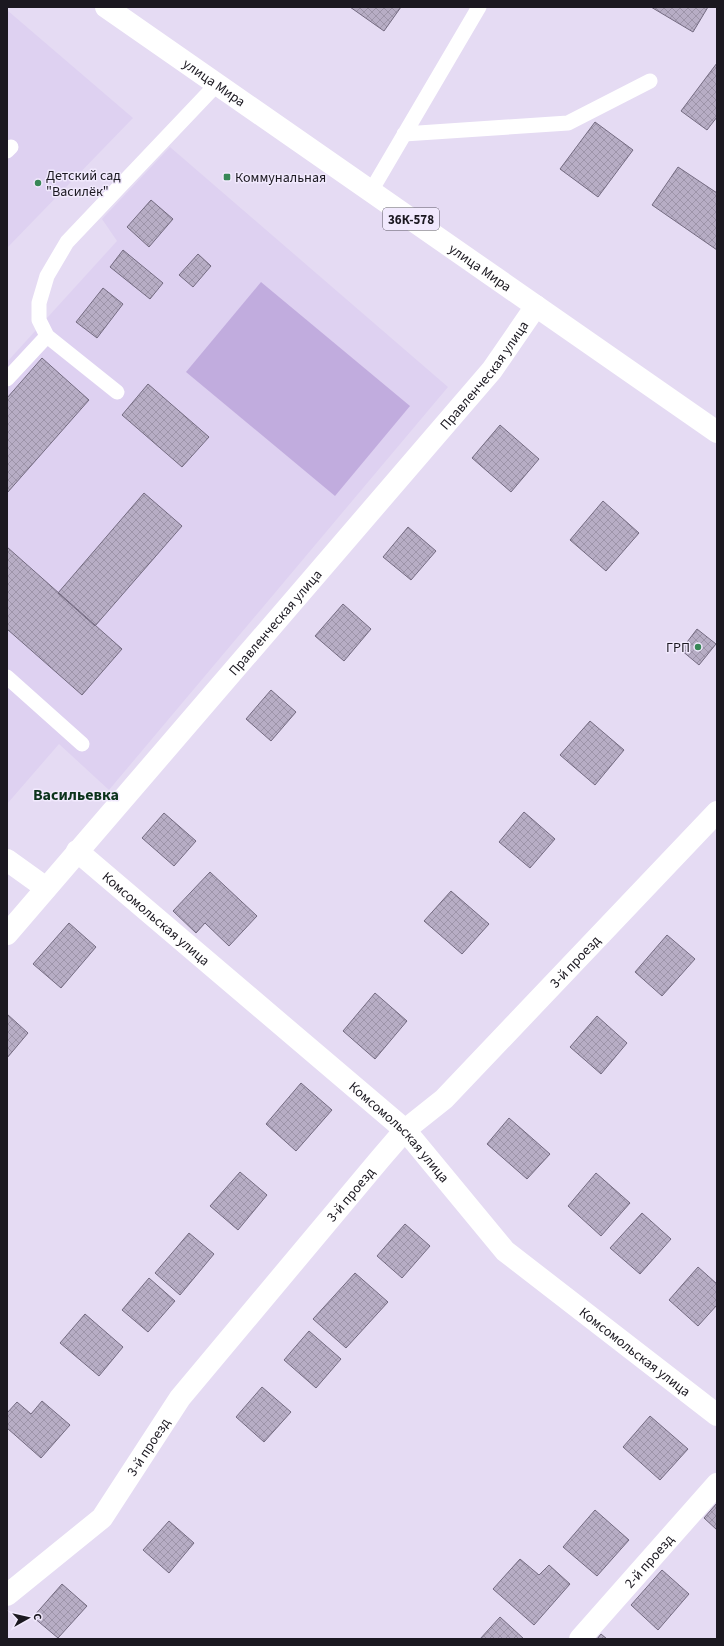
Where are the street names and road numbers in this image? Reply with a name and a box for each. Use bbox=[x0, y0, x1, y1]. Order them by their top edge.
street label: улица Мира bbox=[178, 54, 249, 112]
road number: 36К-578 bbox=[383, 208, 439, 230]
street label: улица Мира bbox=[444, 239, 515, 297]
street label: Правленческая улица bbox=[436, 317, 534, 435]
street label: Правленческая улица bbox=[224, 566, 327, 680]
street label: Комсомольская улица bbox=[97, 867, 214, 971]
street label: 3-й проезд bbox=[546, 931, 606, 993]
street label: Комсомольская улица bbox=[344, 1077, 454, 1187]
street label: 3-й проезд bbox=[322, 1163, 380, 1227]
street label: Комсомольская улица bbox=[575, 1303, 694, 1402]
street label: 3-й проезд bbox=[123, 1414, 176, 1481]
street label: 2-й проезд bbox=[620, 1530, 679, 1593]

